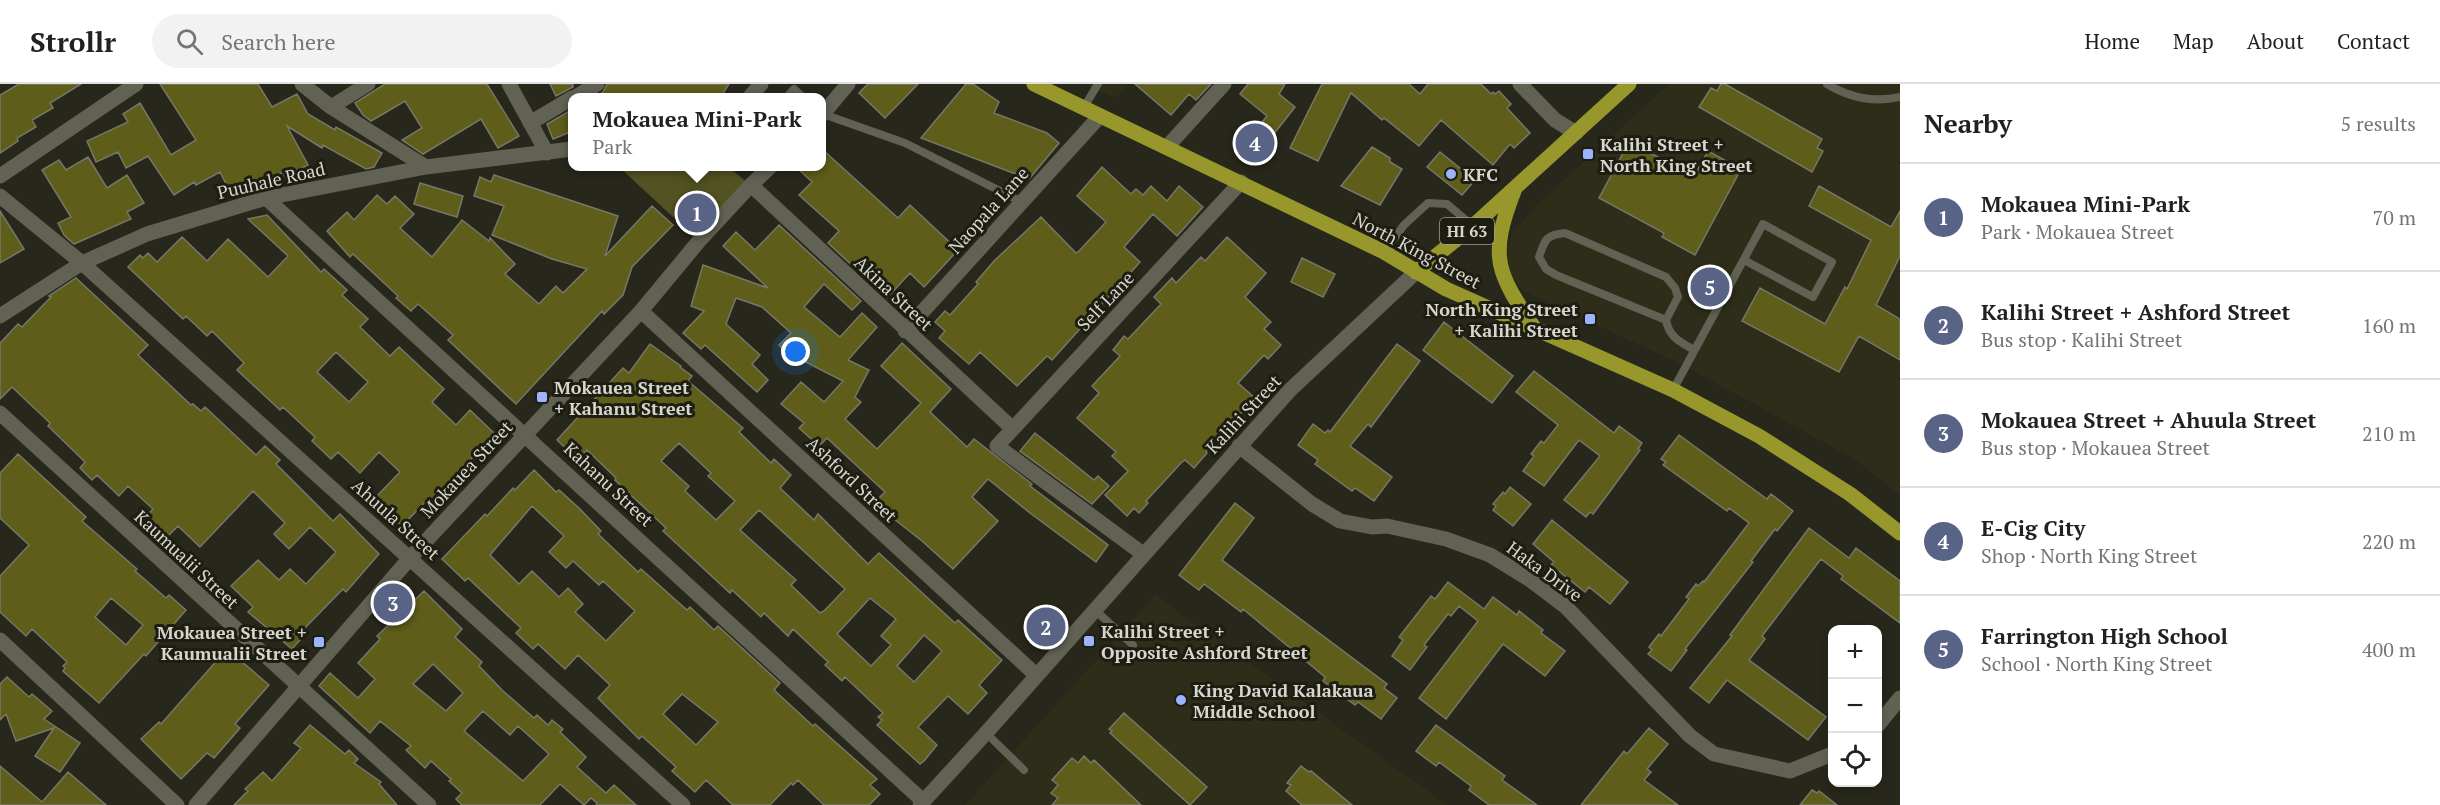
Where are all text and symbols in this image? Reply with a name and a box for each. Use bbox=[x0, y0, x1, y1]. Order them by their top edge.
search box bbox=[152, 14, 572, 68]
text: Strollr bbox=[30, 23, 116, 60]
icon: search bbox=[173, 25, 206, 58]
text: Search here bbox=[221, 27, 336, 56]
text: Home bbox=[2084, 27, 2140, 55]
text: Map bbox=[2173, 27, 2214, 55]
text: About bbox=[2247, 27, 2304, 55]
text: Contact bbox=[2337, 27, 2410, 55]
popup bbox=[568, 93, 826, 171]
text: Mokauea Mini-Park bbox=[592, 104, 802, 133]
text: Nearby bbox=[1924, 106, 2012, 140]
text: 5 results bbox=[2341, 110, 2416, 137]
pin: 4 bbox=[1236, 120, 1274, 166]
place label: Kalihi Street + North King Street bbox=[1600, 132, 1753, 177]
text: Park bbox=[592, 133, 632, 160]
marker: Kalihi Street + North King Street bbox=[1581, 147, 1595, 161]
street label: Puuhale Road bbox=[215, 156, 327, 204]
street label: Naopala Lane bbox=[943, 161, 1033, 259]
place label: KFC bbox=[1463, 162, 1498, 186]
marker: KFC bbox=[1444, 167, 1458, 181]
text: Mokauea Mini-Park bbox=[1981, 189, 2190, 218]
pin: 1 bbox=[678, 190, 716, 236]
text: 1 bbox=[1938, 204, 1949, 231]
text: 70 m bbox=[2373, 204, 2416, 231]
street label: North King Street bbox=[1349, 206, 1485, 294]
road number: HI 63 bbox=[1440, 218, 1494, 244]
text: Park · Mokauea Street bbox=[1981, 218, 2174, 245]
street label: Akina Street bbox=[850, 250, 939, 336]
pin: 5 bbox=[1690, 264, 1730, 310]
street label: Self Lane bbox=[1071, 266, 1139, 336]
place label: North King Street + Kalihi Street bbox=[1425, 297, 1578, 342]
text: Kalihi Street + Ashford Street bbox=[1981, 297, 2290, 326]
marker: North King Street + Kalihi Street bbox=[1583, 312, 1597, 326]
text: 2 bbox=[1938, 312, 1949, 339]
text: 160 m bbox=[2362, 312, 2416, 339]
text: Bus stop · Kalihi Street bbox=[1981, 326, 2182, 353]
your location bbox=[781, 337, 810, 366]
street label: Kalihi Street bbox=[1200, 369, 1286, 459]
place label: Mokauea Street + Kahanu Street bbox=[554, 375, 693, 420]
marker: Mokauea Street + Kahanu Street bbox=[535, 390, 549, 404]
text: Mokauea Street + Ahuula Street bbox=[1981, 405, 2316, 434]
street label: Mokauea Street bbox=[415, 415, 518, 523]
text: 3 bbox=[1938, 420, 1949, 447]
text: 210 m bbox=[2362, 420, 2416, 447]
street label: Ashford Street bbox=[801, 431, 903, 527]
text: Bus stop · Mokauea Street bbox=[1981, 434, 2210, 461]
street label: Kahanu Street bbox=[559, 436, 659, 532]
street label: Ahuula Street bbox=[347, 473, 445, 565]
street label: Kaumualii Street bbox=[130, 504, 245, 614]
text: E-Cig City bbox=[1981, 513, 2085, 542]
text: 4 bbox=[1938, 528, 1949, 555]
text: 220 m bbox=[2362, 528, 2416, 555]
street label: Haka Drive bbox=[1502, 535, 1588, 607]
text: Shop · North King Street bbox=[1981, 542, 2197, 569]
pin: 3 bbox=[374, 580, 412, 626]
pin: 2 bbox=[1026, 604, 1066, 650]
place label: Kalihi Street + Opposite Ashford Street bbox=[1101, 619, 1308, 664]
place label: Mokauea Street + Kaumualii Street bbox=[157, 620, 307, 665]
text: Farrington High School bbox=[1981, 621, 2228, 650]
map controls bbox=[1828, 625, 1882, 787]
button: + bbox=[1828, 625, 1882, 679]
marker: Kalihi Street + Opposite Ashford Street bbox=[1082, 634, 1096, 648]
marker: Mokauea Street + Kaumualii Street bbox=[312, 635, 326, 649]
text: 5 bbox=[1938, 636, 1949, 663]
text: 400 m bbox=[2362, 636, 2416, 663]
text: School · North King Street bbox=[1981, 650, 2212, 677]
place label: King David Kalakaua Middle School bbox=[1193, 678, 1374, 723]
button: − bbox=[1828, 679, 1882, 733]
marker: King David Kalakaua Middle School bbox=[1174, 693, 1188, 707]
button: locate bbox=[1828, 733, 1882, 787]

